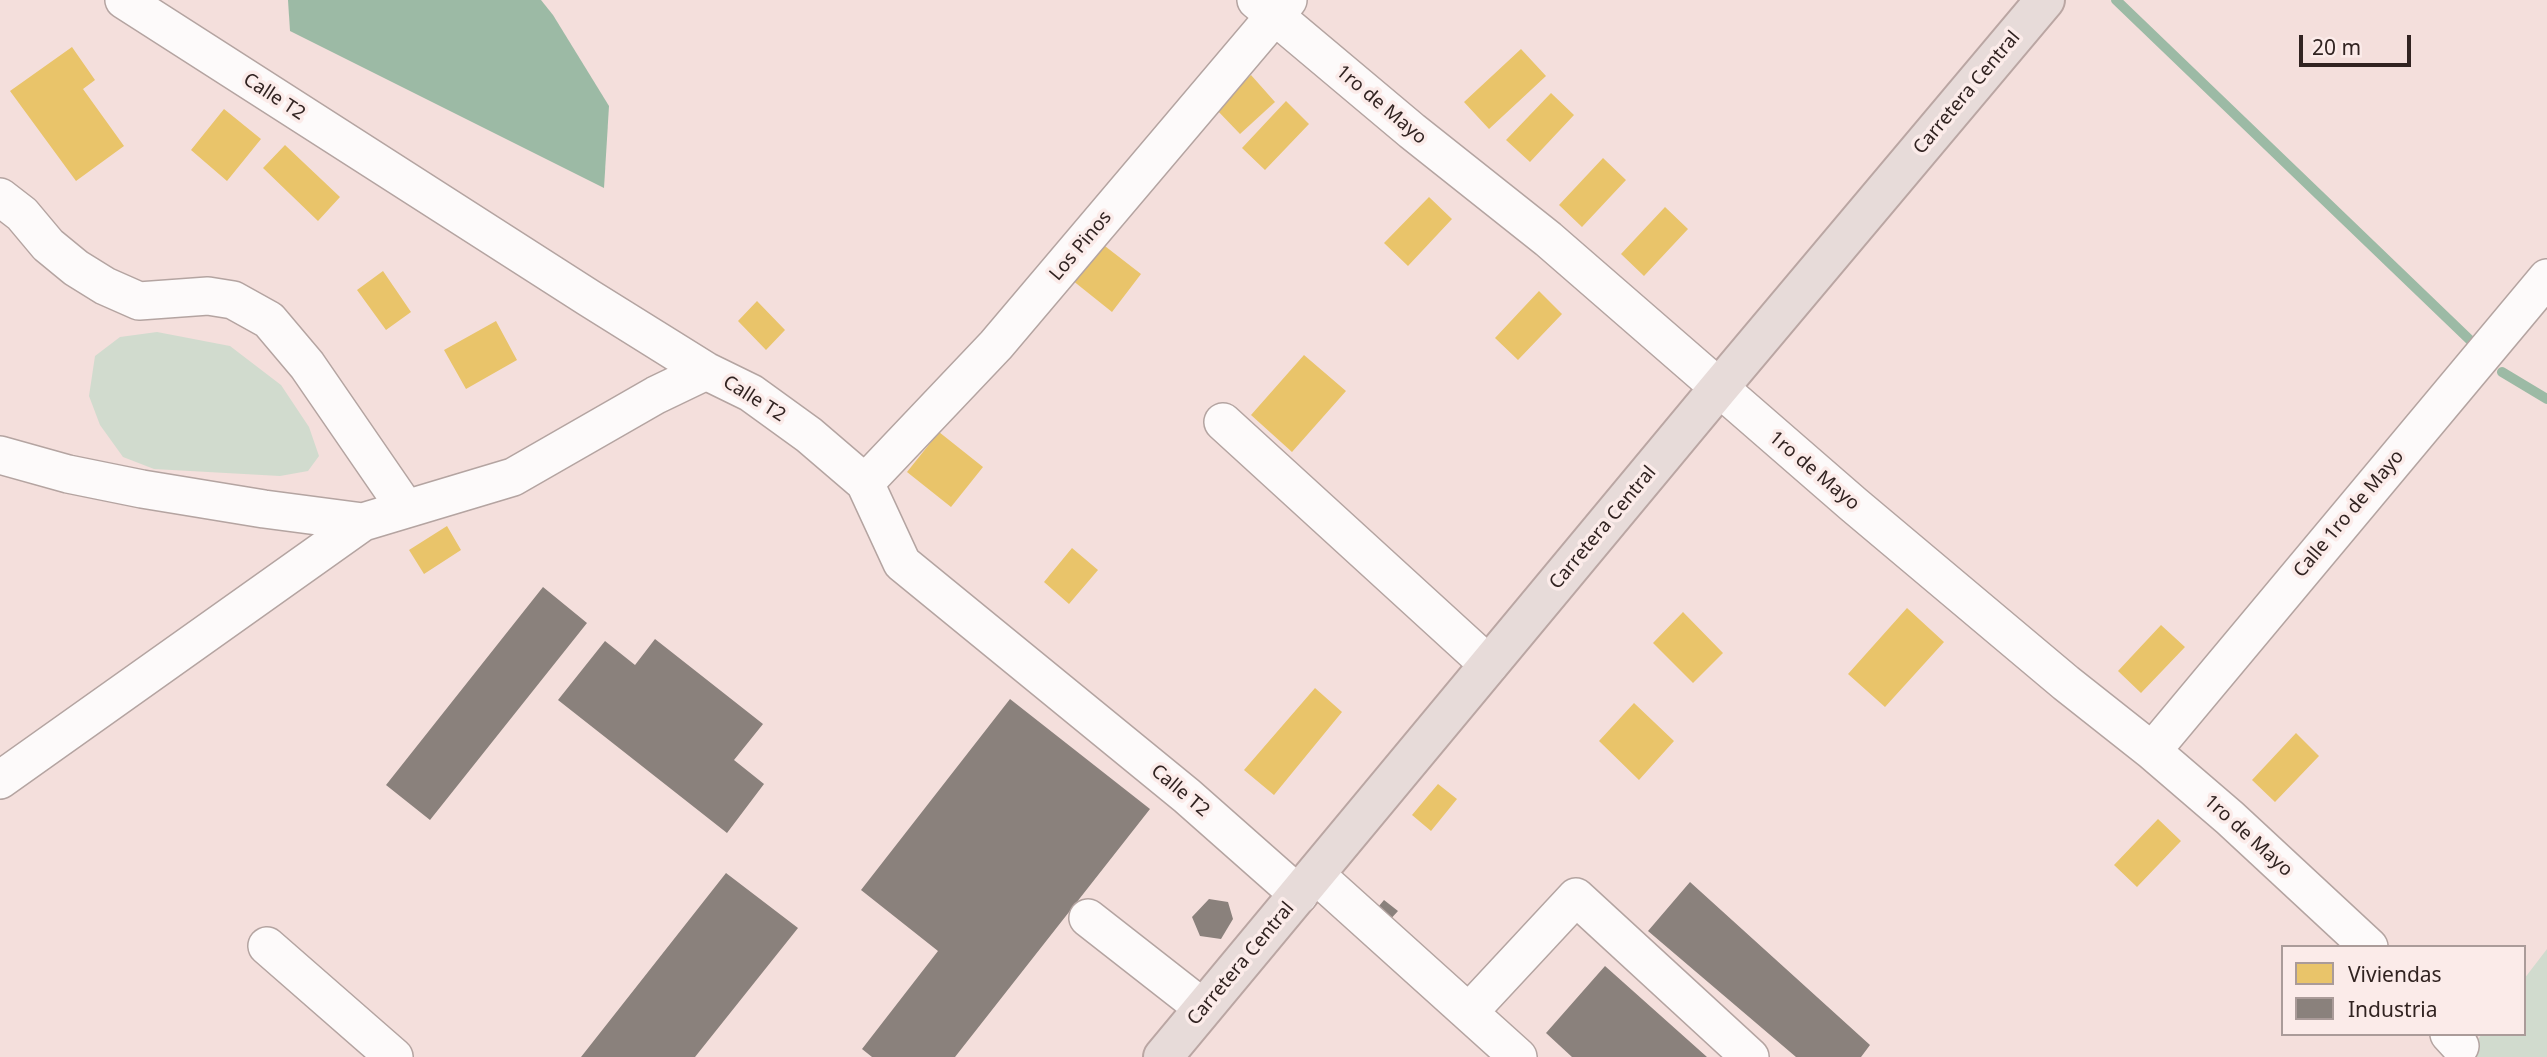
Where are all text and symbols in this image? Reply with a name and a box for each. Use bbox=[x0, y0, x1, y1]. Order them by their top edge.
scale bar bbox=[2302, 21, 2414, 65]
street label: Carretera Central bbox=[1909, 27, 2025, 159]
text: 20 m bbox=[2312, 33, 2361, 61]
street label: 1ro de Mayo bbox=[1331, 61, 1431, 149]
street label: Calle T2 bbox=[239, 68, 309, 126]
street label: Los Pinos bbox=[1045, 206, 1117, 286]
street label: Calle T2 bbox=[718, 371, 790, 427]
street label: 1ro de Mayo bbox=[1764, 427, 1864, 515]
street label: Calle 1ro de Mayo bbox=[2289, 446, 2409, 582]
street label: Carretera Central bbox=[1545, 462, 1661, 594]
street label: Calle T2 bbox=[1146, 760, 1214, 822]
street label: 1ro de Mayo bbox=[2199, 790, 2297, 882]
street label: Carretera Central bbox=[1183, 898, 1299, 1030]
legend bbox=[2281, 945, 2526, 1036]
text: Viviendas bbox=[2348, 960, 2442, 988]
text: Industria bbox=[2348, 995, 2438, 1023]

